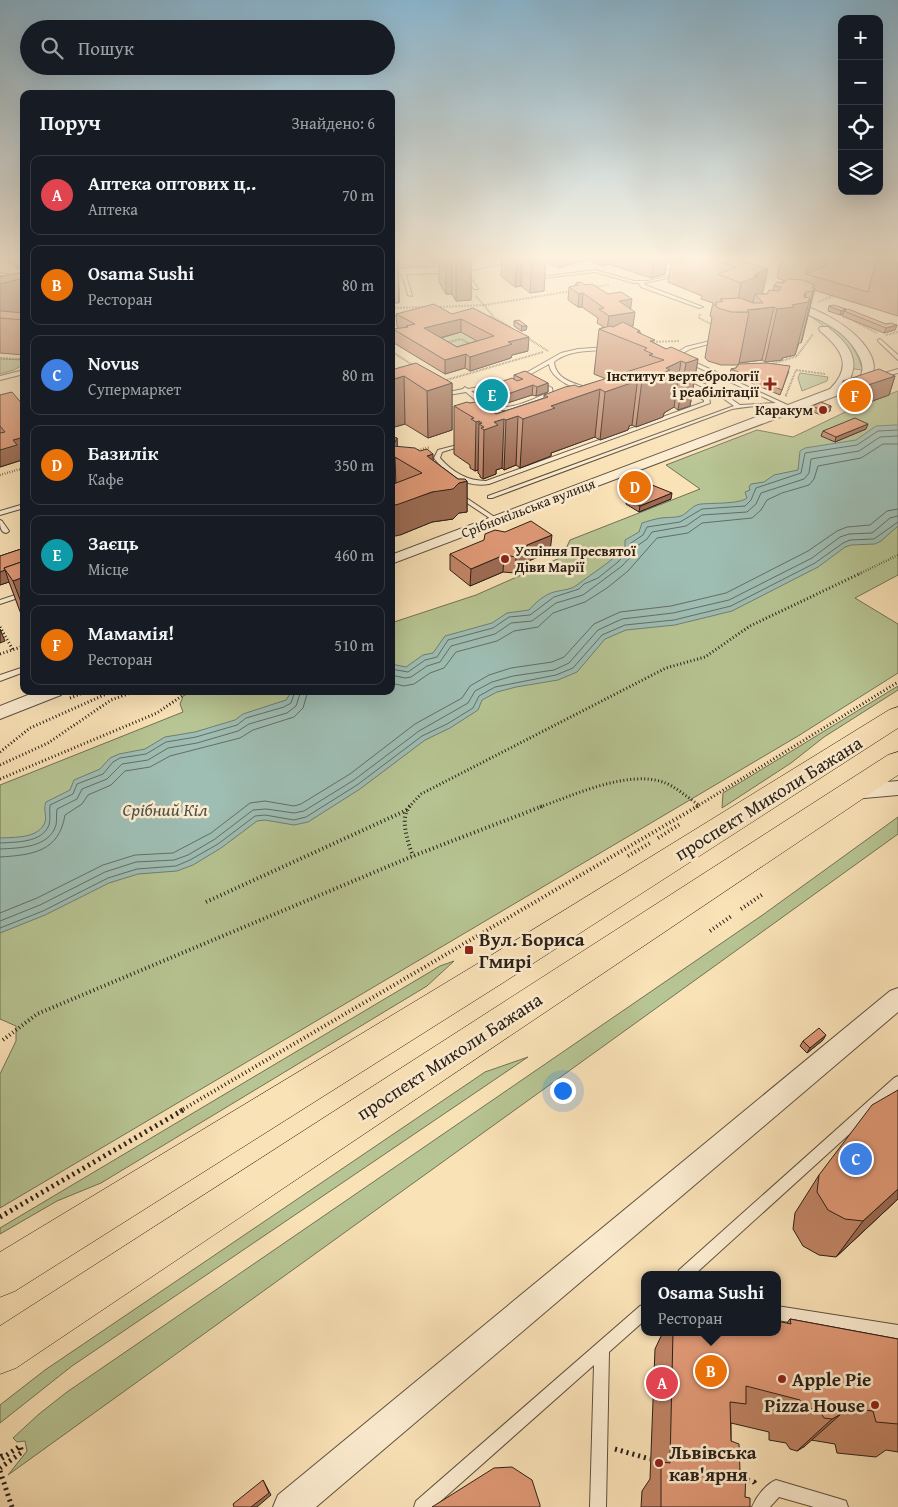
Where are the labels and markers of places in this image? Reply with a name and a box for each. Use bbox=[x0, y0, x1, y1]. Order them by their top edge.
place label: Інститут вертебрології і реабілітації bbox=[607, 366, 759, 402]
pin: E bbox=[476, 376, 508, 414]
marker: Інститут вертебрології і реабілітації bbox=[763, 377, 777, 391]
pin: F bbox=[839, 377, 871, 415]
place label: Каракум bbox=[755, 400, 813, 420]
marker: Каракум bbox=[817, 404, 829, 416]
pin: D bbox=[619, 468, 651, 506]
place label: Успіння Пресвятої Діви Марії bbox=[514, 541, 636, 577]
marker: Успіння Пресвятої Діви Марії bbox=[499, 553, 511, 565]
place label: Вул. Бориса Гмирі bbox=[479, 925, 585, 975]
marker: Вул. Бориса Гмирі bbox=[463, 944, 475, 956]
pin: C bbox=[840, 1140, 872, 1178]
pin: B bbox=[695, 1352, 727, 1390]
pin: A bbox=[646, 1364, 678, 1402]
place label: Apple Pie bbox=[792, 1365, 871, 1393]
marker: Apple Pie bbox=[776, 1373, 788, 1385]
place label: Pizza House bbox=[764, 1391, 865, 1419]
marker: Pizza House bbox=[869, 1399, 881, 1411]
place label: Львівська кав'ярня bbox=[669, 1438, 757, 1488]
marker: Львівська кав'ярня bbox=[653, 1457, 665, 1469]

